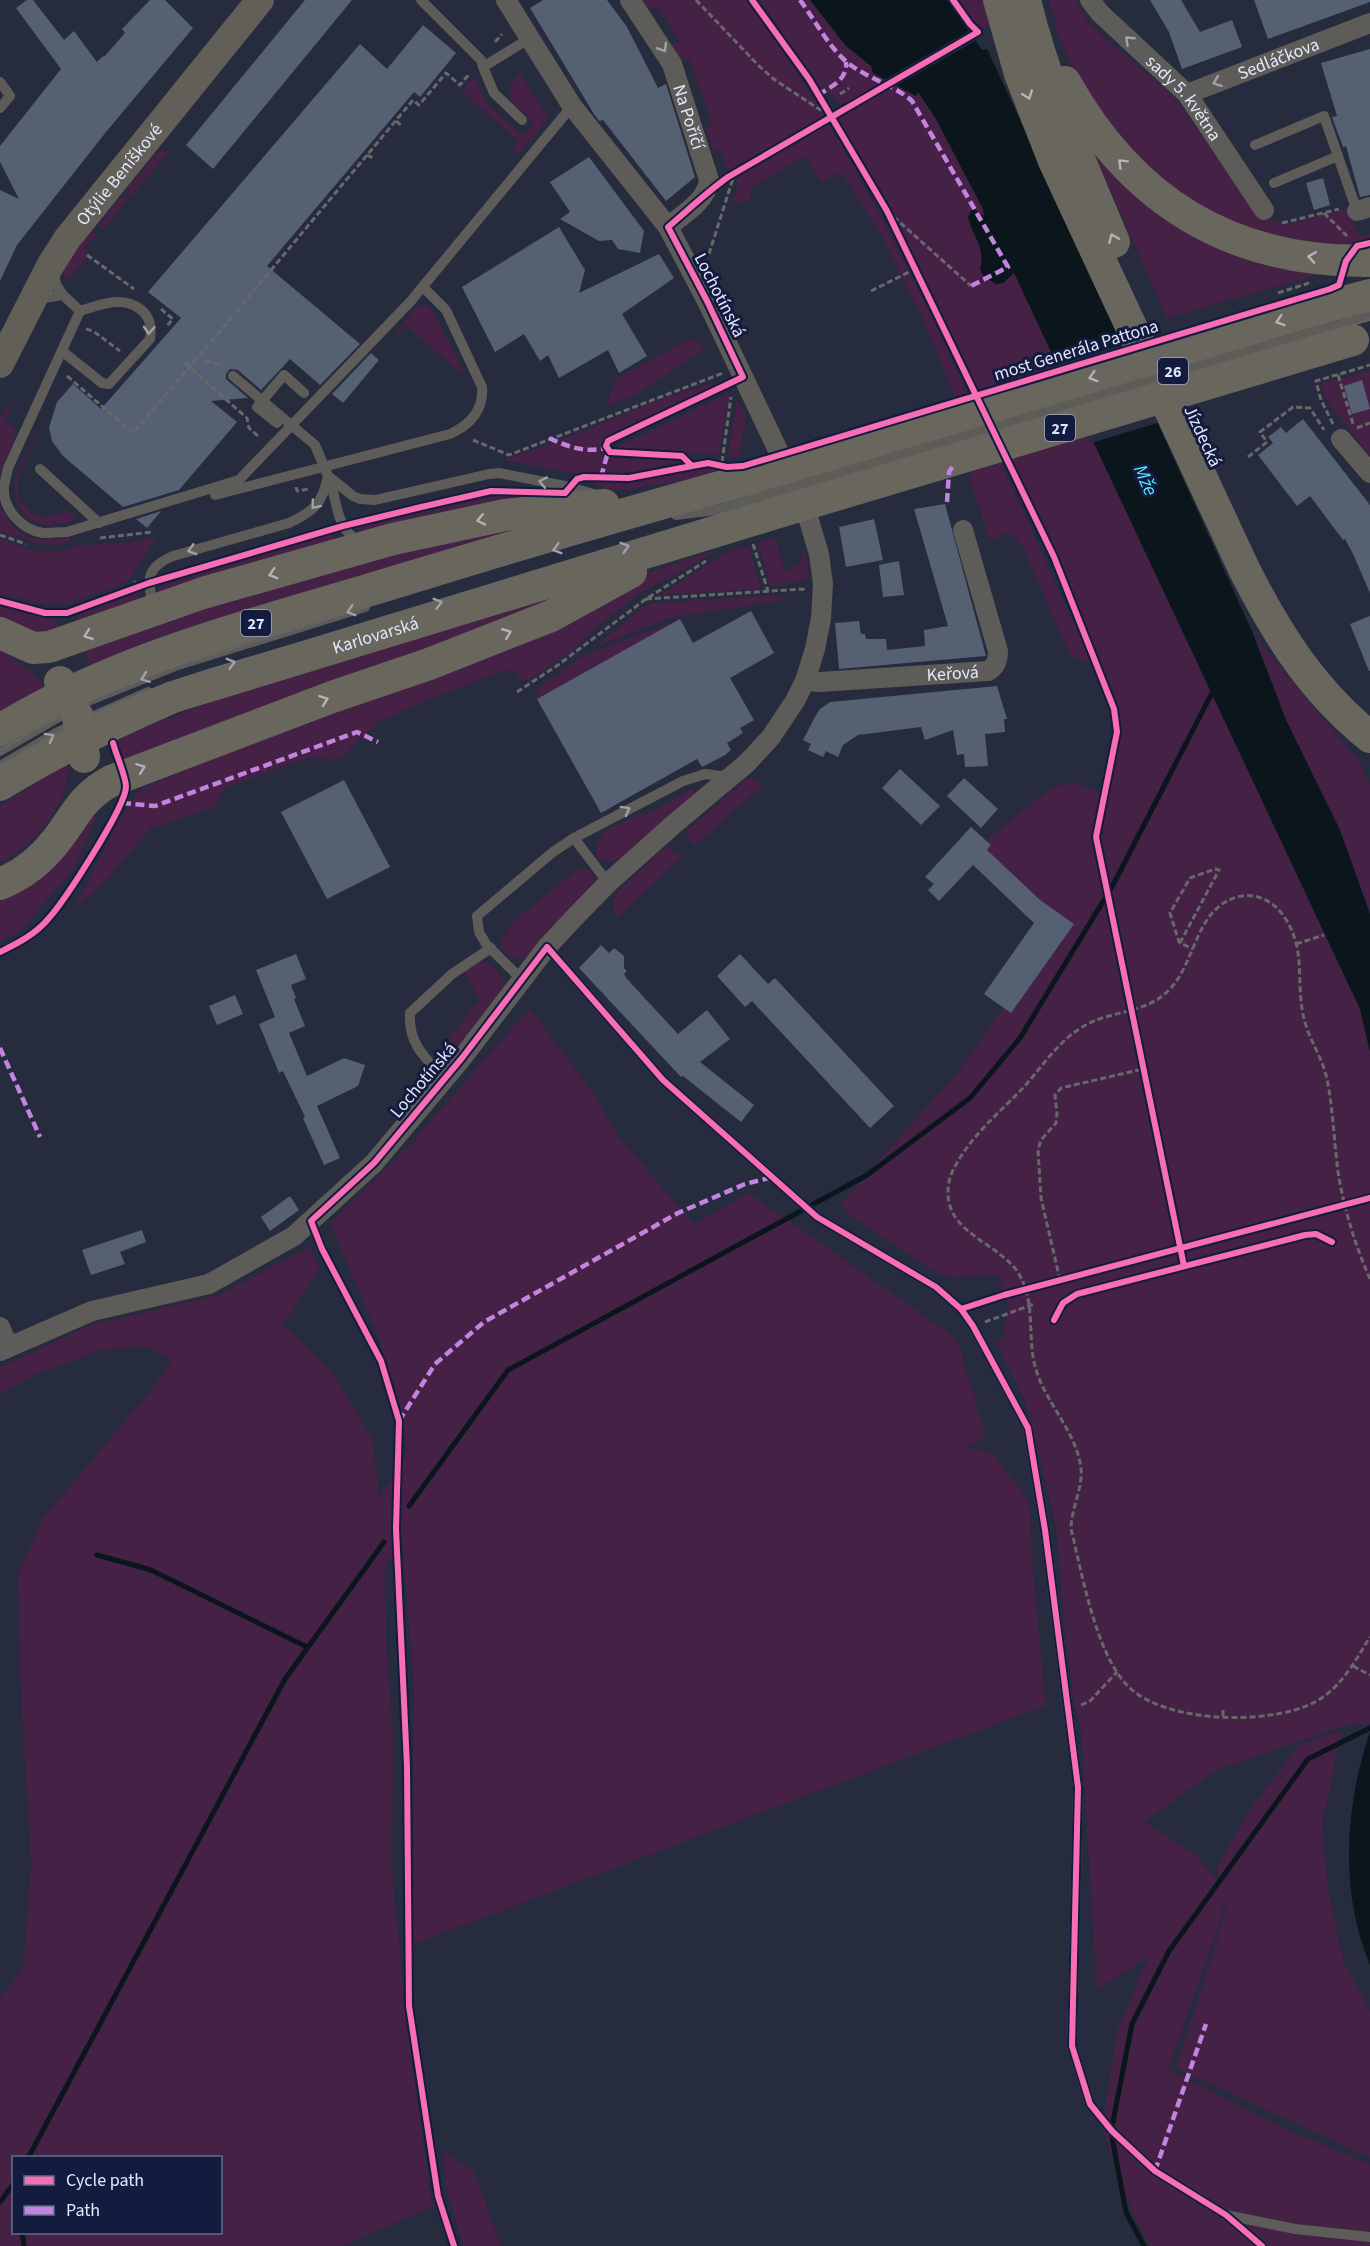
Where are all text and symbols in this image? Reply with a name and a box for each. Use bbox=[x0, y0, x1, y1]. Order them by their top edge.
street label: Sedláčkova bbox=[1234, 32, 1323, 86]
one-way arrow bbox=[1125, 36, 1136, 47]
one-way arrow bbox=[656, 42, 667, 52]
street label: sady 5. května bbox=[1140, 49, 1227, 146]
one-way arrow bbox=[1213, 75, 1224, 87]
street label: Na Poříčí bbox=[666, 81, 711, 153]
one-way arrow bbox=[1021, 88, 1033, 99]
street label: Otýlie Beníškové bbox=[71, 118, 169, 231]
one-way arrow bbox=[1119, 160, 1130, 171]
one-way arrow bbox=[1108, 234, 1120, 245]
street label: Lochotínská bbox=[688, 249, 751, 342]
one-way arrow bbox=[1307, 252, 1316, 264]
street label: most Generála Pattona bbox=[991, 314, 1162, 387]
one-way arrow bbox=[1275, 314, 1286, 326]
one-way arrow bbox=[143, 325, 156, 334]
road number: 26 bbox=[1158, 358, 1188, 384]
one-way arrow bbox=[1088, 370, 1099, 382]
street label: Jízdecká bbox=[1177, 401, 1228, 471]
road number: 27 bbox=[1045, 415, 1075, 441]
water label: Mže bbox=[1126, 460, 1164, 501]
one-way arrow bbox=[538, 476, 548, 489]
one-way arrow bbox=[312, 498, 323, 509]
one-way arrow bbox=[477, 513, 487, 526]
one-way arrow bbox=[553, 542, 563, 554]
one-way arrow bbox=[619, 542, 630, 554]
one-way arrow bbox=[187, 543, 198, 555]
one-way arrow bbox=[269, 567, 279, 579]
one-way arrow bbox=[432, 598, 443, 610]
one-way arrow bbox=[346, 604, 356, 616]
road number: 27 bbox=[241, 610, 271, 636]
street label: Karlovarská bbox=[330, 611, 422, 661]
one-way arrow bbox=[83, 627, 94, 640]
one-way arrow bbox=[501, 628, 512, 640]
one-way arrow bbox=[226, 658, 236, 671]
street label: Keřová bbox=[926, 660, 980, 688]
one-way arrow bbox=[140, 670, 151, 683]
one-way arrow bbox=[318, 695, 329, 708]
one-way arrow bbox=[44, 733, 55, 744]
one-way arrow bbox=[136, 763, 146, 776]
one-way arrow bbox=[619, 806, 630, 817]
street label: Lochotínská bbox=[384, 1037, 462, 1123]
legend bbox=[12, 2156, 222, 2234]
text: Cycle path bbox=[66, 2168, 144, 2193]
text: Path bbox=[66, 2198, 100, 2223]

